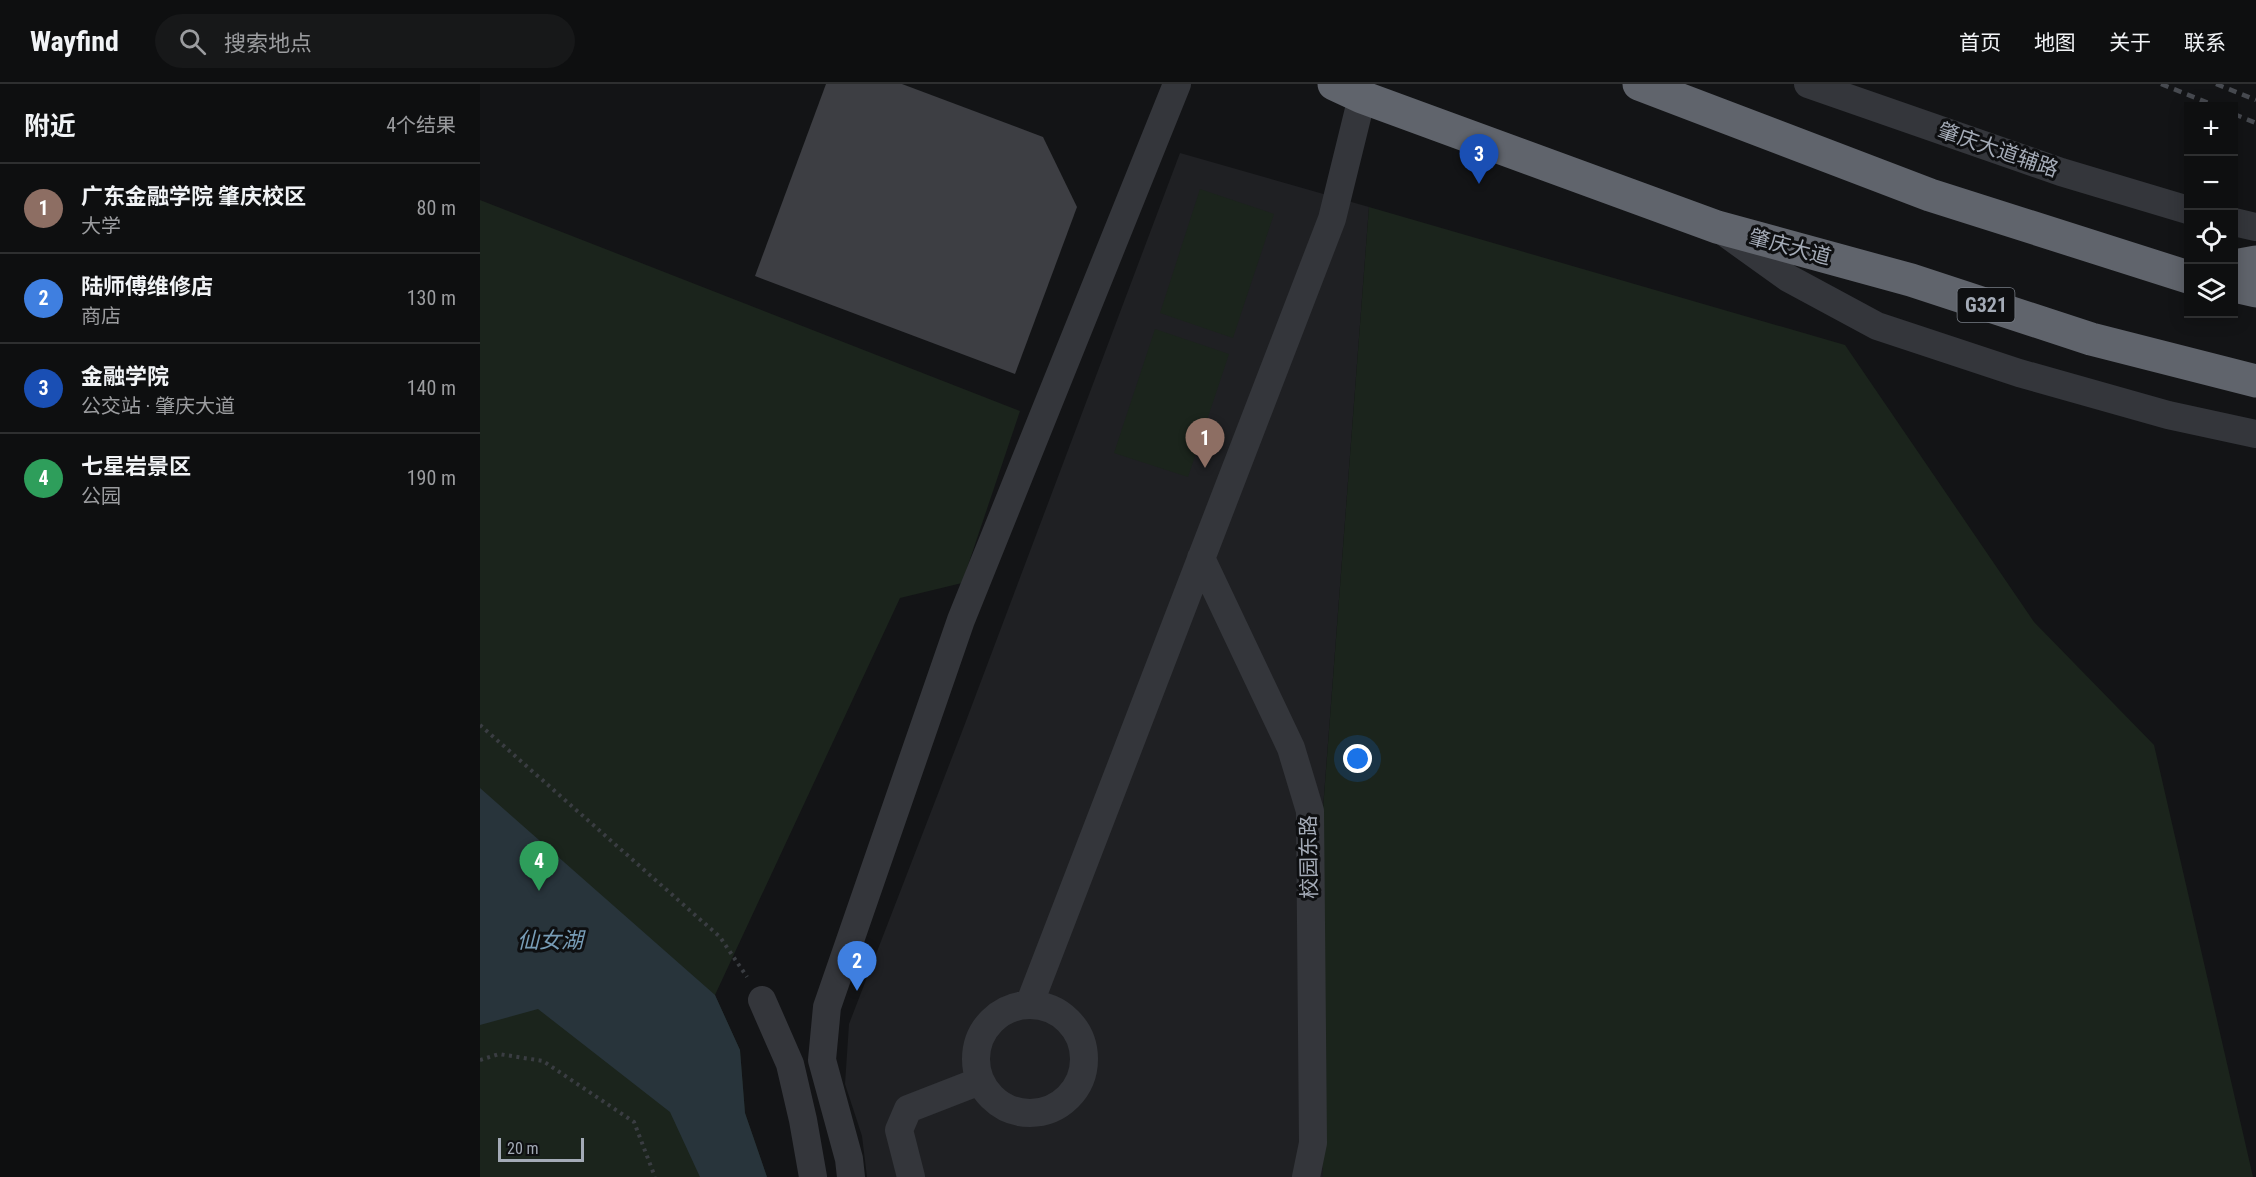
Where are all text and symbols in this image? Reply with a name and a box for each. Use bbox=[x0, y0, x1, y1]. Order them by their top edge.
search box bbox=[155, 14, 575, 68]
text: Wayfind bbox=[30, 25, 119, 58]
icon: search bbox=[176, 25, 209, 58]
text: 搜索地点 bbox=[224, 31, 312, 56]
text: 首页 bbox=[1959, 31, 2001, 55]
text: 地图 bbox=[2034, 31, 2076, 55]
text: 关于 bbox=[2109, 31, 2151, 55]
text: 联系 bbox=[2184, 31, 2226, 55]
map controls bbox=[2184, 102, 2238, 318]
button: + bbox=[2184, 102, 2238, 156]
text: 附近 bbox=[24, 111, 76, 141]
text: 4个结果 bbox=[386, 113, 456, 137]
street label: 肇庆大道辅路 bbox=[1935, 118, 2061, 182]
pin: 3 bbox=[1460, 135, 1498, 184]
button: − bbox=[2184, 156, 2238, 210]
text: 广东金融学院 肇庆校区 bbox=[81, 184, 306, 209]
text: 1 bbox=[38, 196, 49, 220]
text: 80 m bbox=[417, 196, 456, 220]
button: locate bbox=[2184, 210, 2238, 264]
text: 大学 bbox=[81, 214, 121, 238]
street label: 肇庆大道 bbox=[1746, 225, 1834, 269]
button: layers bbox=[2184, 264, 2238, 318]
text: 陆师傅维修店 bbox=[81, 274, 213, 299]
text: 2 bbox=[38, 286, 49, 310]
text: 130 m bbox=[407, 286, 456, 310]
road number: G321 bbox=[1958, 288, 2014, 322]
text: 商店 bbox=[81, 304, 121, 328]
text: 金融学院 bbox=[81, 364, 169, 389]
text: 3 bbox=[38, 376, 49, 400]
text: 140 m bbox=[407, 376, 456, 400]
text: 公交站 · 肇庆大道 bbox=[81, 394, 235, 418]
pin: 1 bbox=[1186, 418, 1224, 468]
text: 七星岩景区 bbox=[81, 454, 191, 479]
text: 4 bbox=[38, 466, 49, 490]
text: 190 m bbox=[407, 466, 456, 490]
text: 公园 bbox=[81, 484, 121, 508]
your location bbox=[1343, 744, 1372, 773]
street label: 校园东路 bbox=[1296, 815, 1322, 899]
pin: 4 bbox=[520, 842, 558, 891]
water label: 仙女湖 bbox=[517, 928, 586, 953]
pin: 2 bbox=[838, 942, 877, 991]
scale bar bbox=[498, 1135, 584, 1162]
text: 20 m bbox=[507, 1139, 539, 1158]

